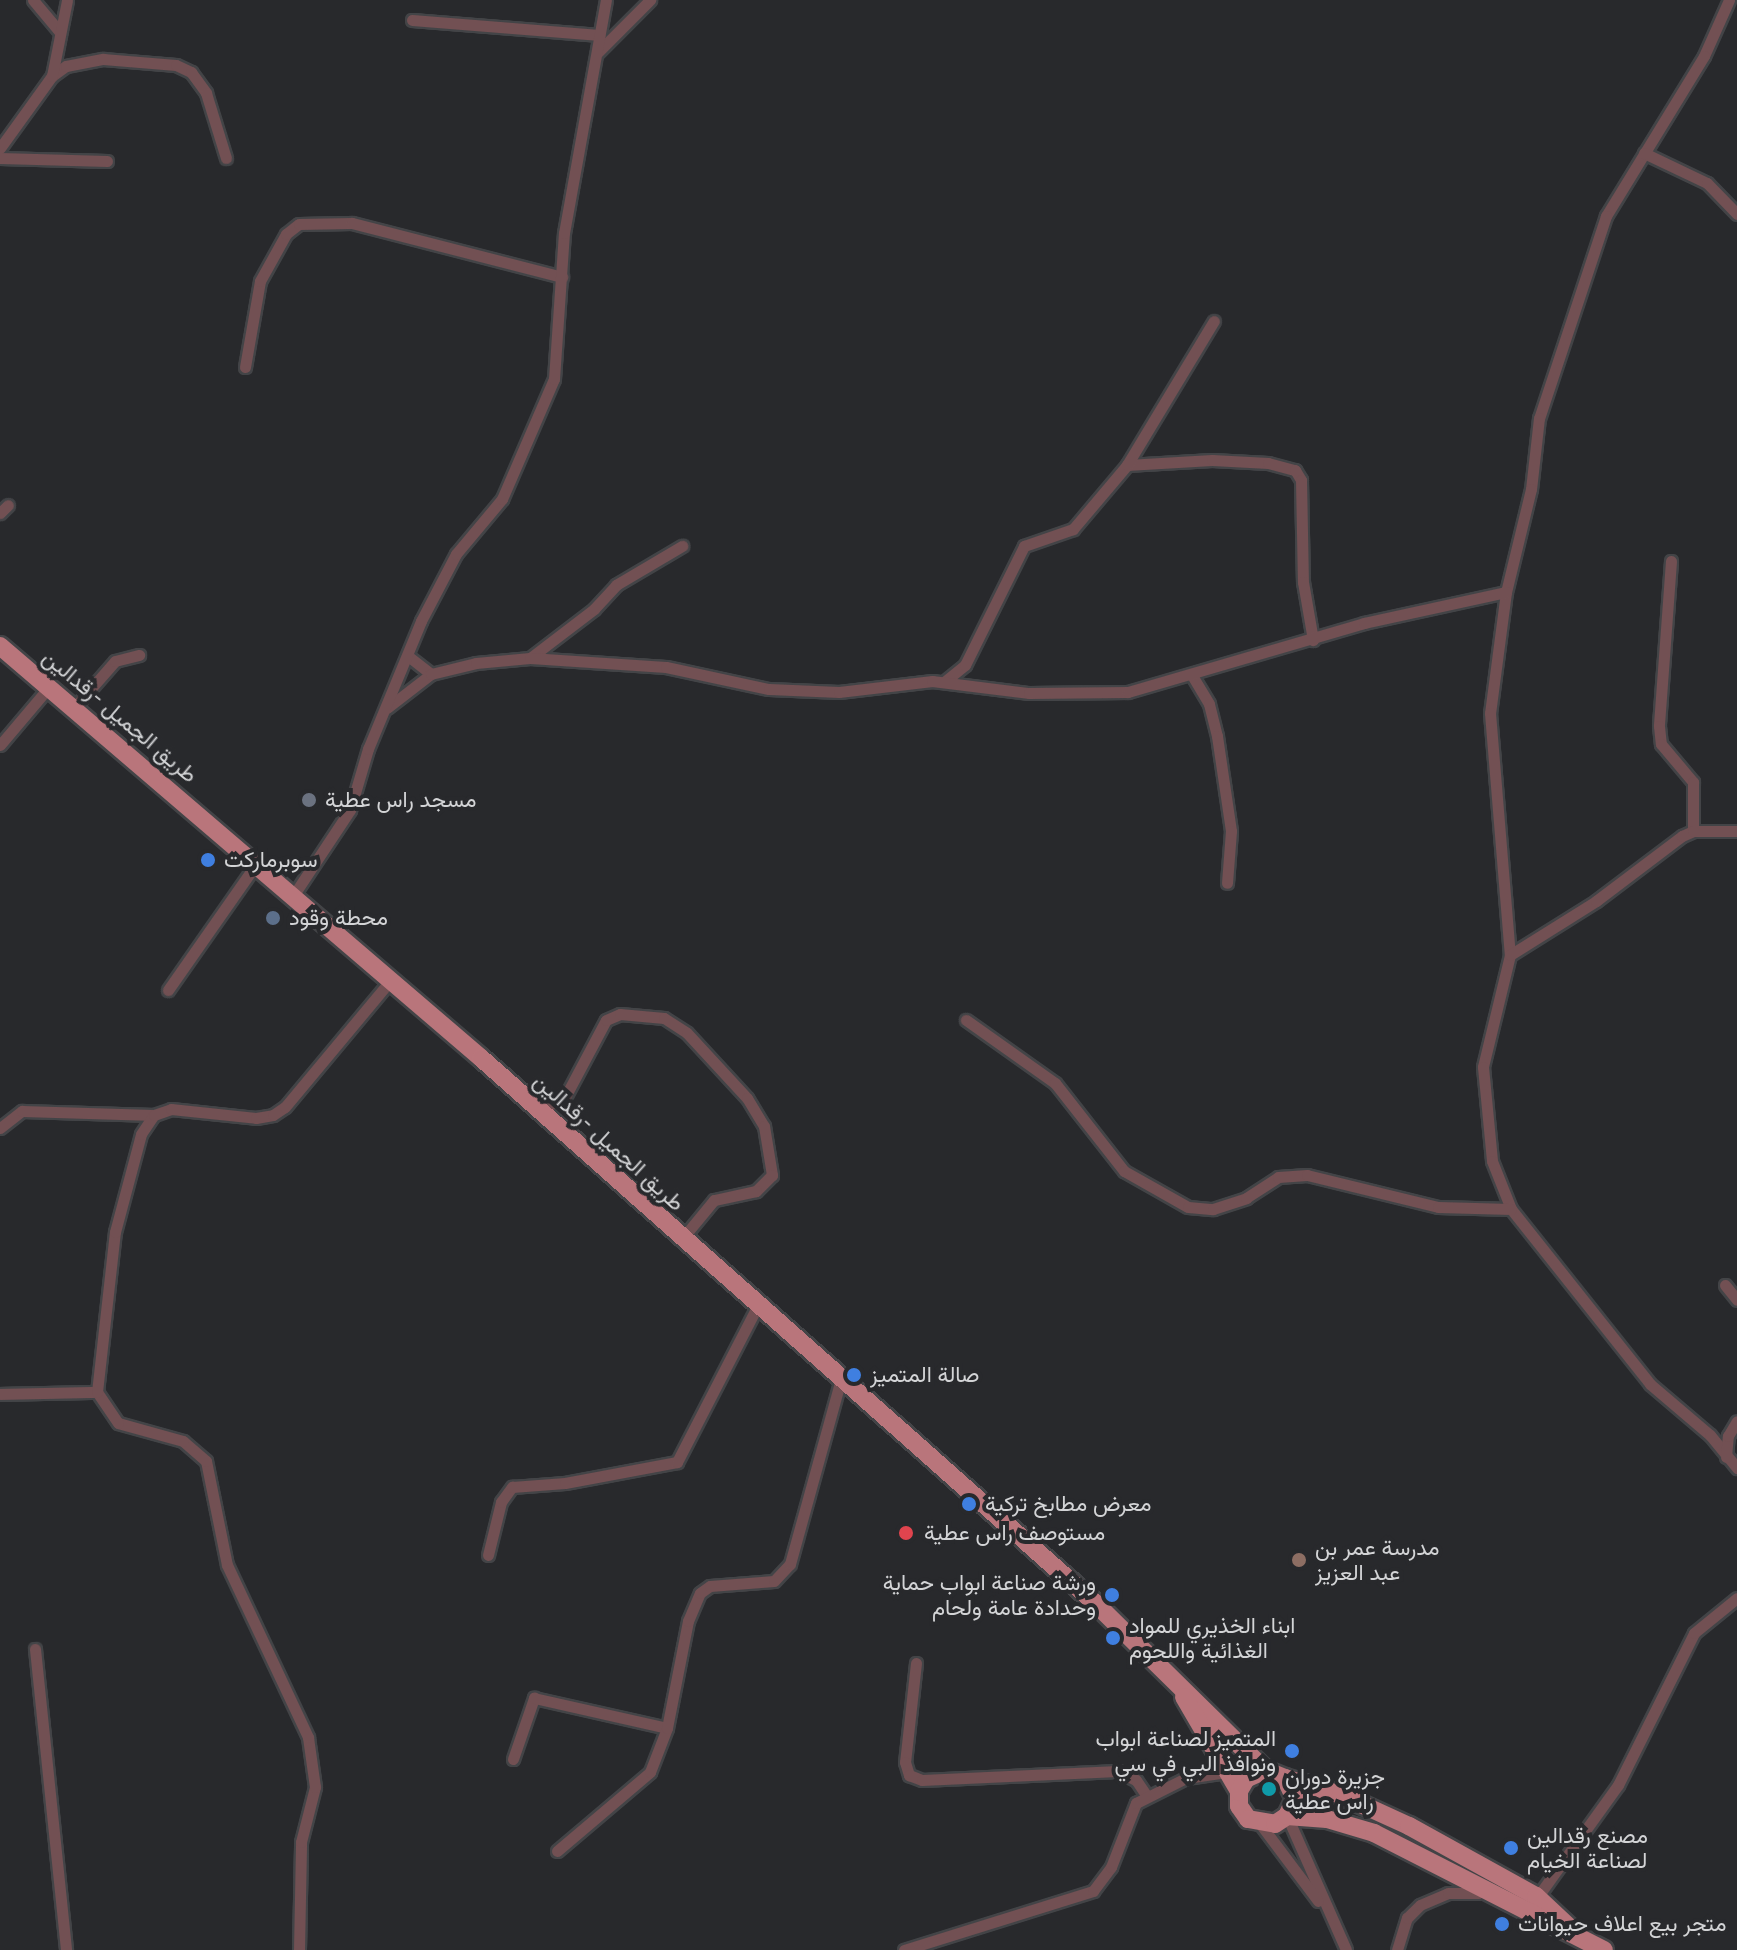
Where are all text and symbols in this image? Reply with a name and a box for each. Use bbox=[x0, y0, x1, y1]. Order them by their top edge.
street label: طريق الجميل -رقدالين bbox=[37, 644, 203, 788]
place label: مسجد راس عطية bbox=[325, 787, 476, 813]
marker: مسجد راس عطية bbox=[300, 791, 318, 809]
place label: سوبرماركت bbox=[224, 847, 318, 873]
marker: سوبرماركت bbox=[199, 851, 217, 869]
place label: محطة وقود bbox=[289, 905, 388, 931]
marker: محطة وقود bbox=[264, 909, 282, 927]
street label: طريق الجميل -رقدالين bbox=[528, 1067, 690, 1217]
place label: صالة المتميز bbox=[870, 1362, 980, 1388]
marker: صالة المتميز bbox=[845, 1366, 863, 1384]
place label: معرض مطابخ تركية bbox=[985, 1491, 1152, 1517]
marker: معرض مطابخ تركية bbox=[960, 1495, 978, 1513]
place label: مستوصف راس عطية bbox=[924, 1520, 1105, 1546]
marker: مستوصف راس عطية bbox=[895, 1522, 917, 1544]
place label: مدرسة عمر بن عبد العزيز bbox=[1315, 1534, 1440, 1586]
marker: مدرسة عمر بن عبد العزيز bbox=[1290, 1551, 1308, 1569]
place label: ورشة صناعة ابواب حماية وحدادة عامة ولحام bbox=[883, 1569, 1096, 1620]
marker: ورشة صناعة ابواب حماية وحدادة عامة ولحام bbox=[1103, 1586, 1121, 1604]
place label: ابناء الخذيري للمواد الغذائية واللحوم bbox=[1129, 1612, 1295, 1664]
marker: ابناء الخذيري للمواد الغذائية واللحوم bbox=[1104, 1629, 1122, 1647]
place label: المتميز لصناعة ابواب ونوافذ البي في سي bbox=[1096, 1725, 1276, 1776]
marker: المتميز لصناعة ابواب ونوافذ البي في سي bbox=[1283, 1742, 1301, 1760]
place label: جزيرة دوران راس عطية bbox=[1285, 1763, 1385, 1814]
marker: جزيرة دوران راس عطية bbox=[1260, 1780, 1278, 1798]
place label: مصنع رقدالين لصناعة الخيام bbox=[1527, 1822, 1648, 1874]
marker: مصنع رقدالين لصناعة الخيام bbox=[1502, 1839, 1520, 1857]
place label: متجر بيع اعلاف حيوانات bbox=[1518, 1911, 1726, 1937]
marker: متجر بيع اعلاف حيوانات bbox=[1493, 1915, 1511, 1933]

